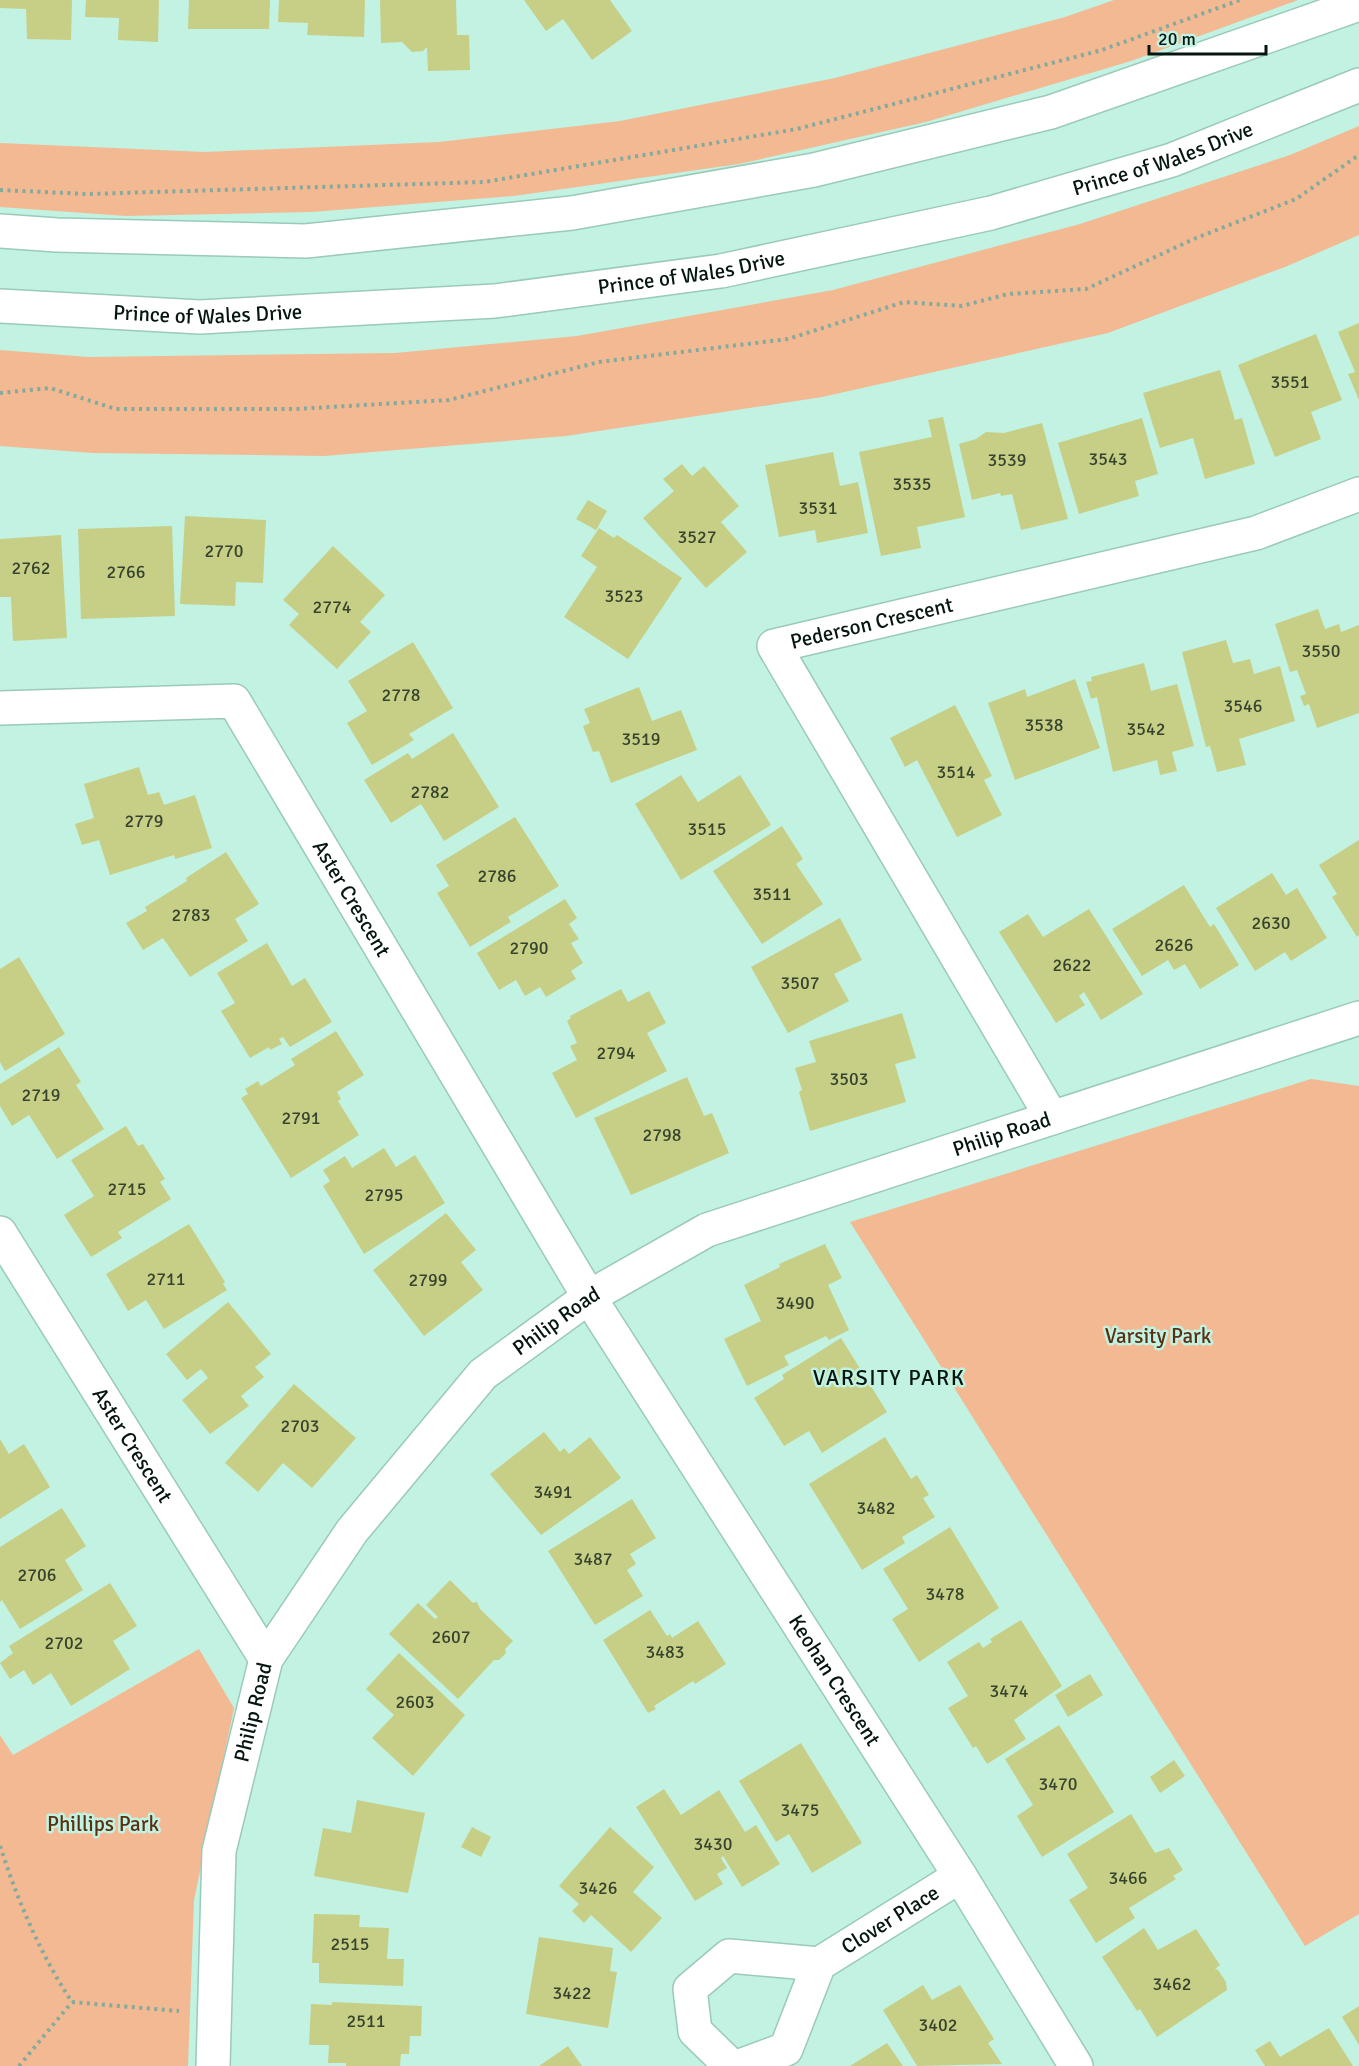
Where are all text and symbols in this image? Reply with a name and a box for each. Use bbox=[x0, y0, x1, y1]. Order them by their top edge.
scale bar bbox=[1149, 18, 1266, 56]
text: 20 m bbox=[1158, 28, 1196, 50]
street label: Prince of Wales Drive bbox=[1069, 116, 1257, 201]
street label: Prince of Wales Drive bbox=[596, 245, 787, 300]
street label: Prince of Wales Drive bbox=[112, 298, 303, 330]
house number: 3551 bbox=[1271, 371, 1309, 393]
house number: 3543 bbox=[1089, 448, 1127, 470]
house number: 3539 bbox=[988, 449, 1026, 471]
house number: 3535 bbox=[893, 473, 931, 495]
house number: 3531 bbox=[799, 497, 837, 519]
house number: 3527 bbox=[678, 526, 716, 548]
house number: 2770 bbox=[205, 540, 243, 562]
house number: 2762 bbox=[12, 557, 50, 579]
house number: 2766 bbox=[107, 561, 145, 583]
house number: 3523 bbox=[605, 585, 643, 607]
street label: Pederson Crescent bbox=[788, 591, 956, 655]
house number: 2774 bbox=[313, 596, 352, 618]
house number: 3550 bbox=[1302, 640, 1340, 662]
house number: 2778 bbox=[382, 684, 420, 706]
house number: 3546 bbox=[1224, 695, 1262, 717]
house number: 3538 bbox=[1025, 714, 1063, 736]
house number: 3542 bbox=[1127, 718, 1165, 740]
house number: 3519 bbox=[622, 728, 660, 750]
house number: 3514 bbox=[937, 761, 976, 783]
house number: 2782 bbox=[411, 781, 449, 803]
house number: 2779 bbox=[125, 810, 163, 832]
house number: 3515 bbox=[688, 818, 726, 840]
street label: Aster Crescent bbox=[307, 836, 396, 961]
house number: 2786 bbox=[478, 865, 516, 887]
house number: 3511 bbox=[753, 883, 791, 905]
house number: 2783 bbox=[172, 904, 210, 926]
house number: 2630 bbox=[1252, 912, 1290, 934]
house number: 2626 bbox=[1155, 934, 1193, 956]
house number: 2790 bbox=[510, 937, 548, 959]
house number: 2622 bbox=[1053, 954, 1091, 976]
house number: 3507 bbox=[781, 972, 819, 994]
house number: 2794 bbox=[597, 1042, 636, 1064]
house number: 3503 bbox=[830, 1068, 868, 1090]
house number: 2719 bbox=[22, 1084, 60, 1106]
street label: Philip Road bbox=[949, 1106, 1054, 1162]
house number: 2791 bbox=[282, 1107, 320, 1129]
house number: 2798 bbox=[643, 1124, 681, 1146]
house number: 2715 bbox=[108, 1178, 146, 1200]
house number: 2795 bbox=[365, 1184, 403, 1206]
house number: 2711 bbox=[147, 1268, 185, 1290]
house number: 2799 bbox=[409, 1269, 447, 1291]
street label: Philip Road bbox=[508, 1281, 604, 1361]
house number: 3490 bbox=[776, 1292, 814, 1314]
park label: Varsity Park bbox=[1105, 1323, 1212, 1349]
district label: VARSITY PARK bbox=[813, 1364, 965, 1391]
street label: Aster Crescent bbox=[87, 1383, 178, 1507]
house number: 2703 bbox=[281, 1415, 319, 1437]
house number: 3491 bbox=[534, 1481, 572, 1503]
house number: 3482 bbox=[857, 1497, 895, 1519]
house number: 3487 bbox=[574, 1548, 612, 1570]
house number: 2706 bbox=[18, 1564, 56, 1586]
house number: 3478 bbox=[926, 1583, 964, 1605]
street label: Keohan Crescent bbox=[783, 1610, 886, 1751]
house number: 2607 bbox=[432, 1626, 470, 1648]
house number: 2702 bbox=[45, 1632, 83, 1654]
house number: 3483 bbox=[646, 1641, 684, 1663]
street label: Philip Road bbox=[228, 1660, 278, 1765]
house number: 3474 bbox=[990, 1680, 1029, 1702]
house number: 2603 bbox=[396, 1691, 434, 1713]
house number: 3470 bbox=[1039, 1773, 1077, 1795]
house number: 3475 bbox=[781, 1799, 819, 1821]
park label: Phillips Park bbox=[47, 1811, 159, 1837]
house number: 3430 bbox=[694, 1833, 732, 1855]
house number: 3466 bbox=[1109, 1867, 1147, 1889]
house number: 3426 bbox=[579, 1877, 617, 1899]
street label: Clover Place bbox=[836, 1879, 944, 1960]
house number: 2515 bbox=[331, 1933, 369, 1955]
house number: 3462 bbox=[1153, 1973, 1191, 1995]
house number: 3422 bbox=[553, 1982, 591, 2004]
house number: 2511 bbox=[347, 2010, 385, 2032]
house number: 3402 bbox=[919, 2014, 957, 2036]

